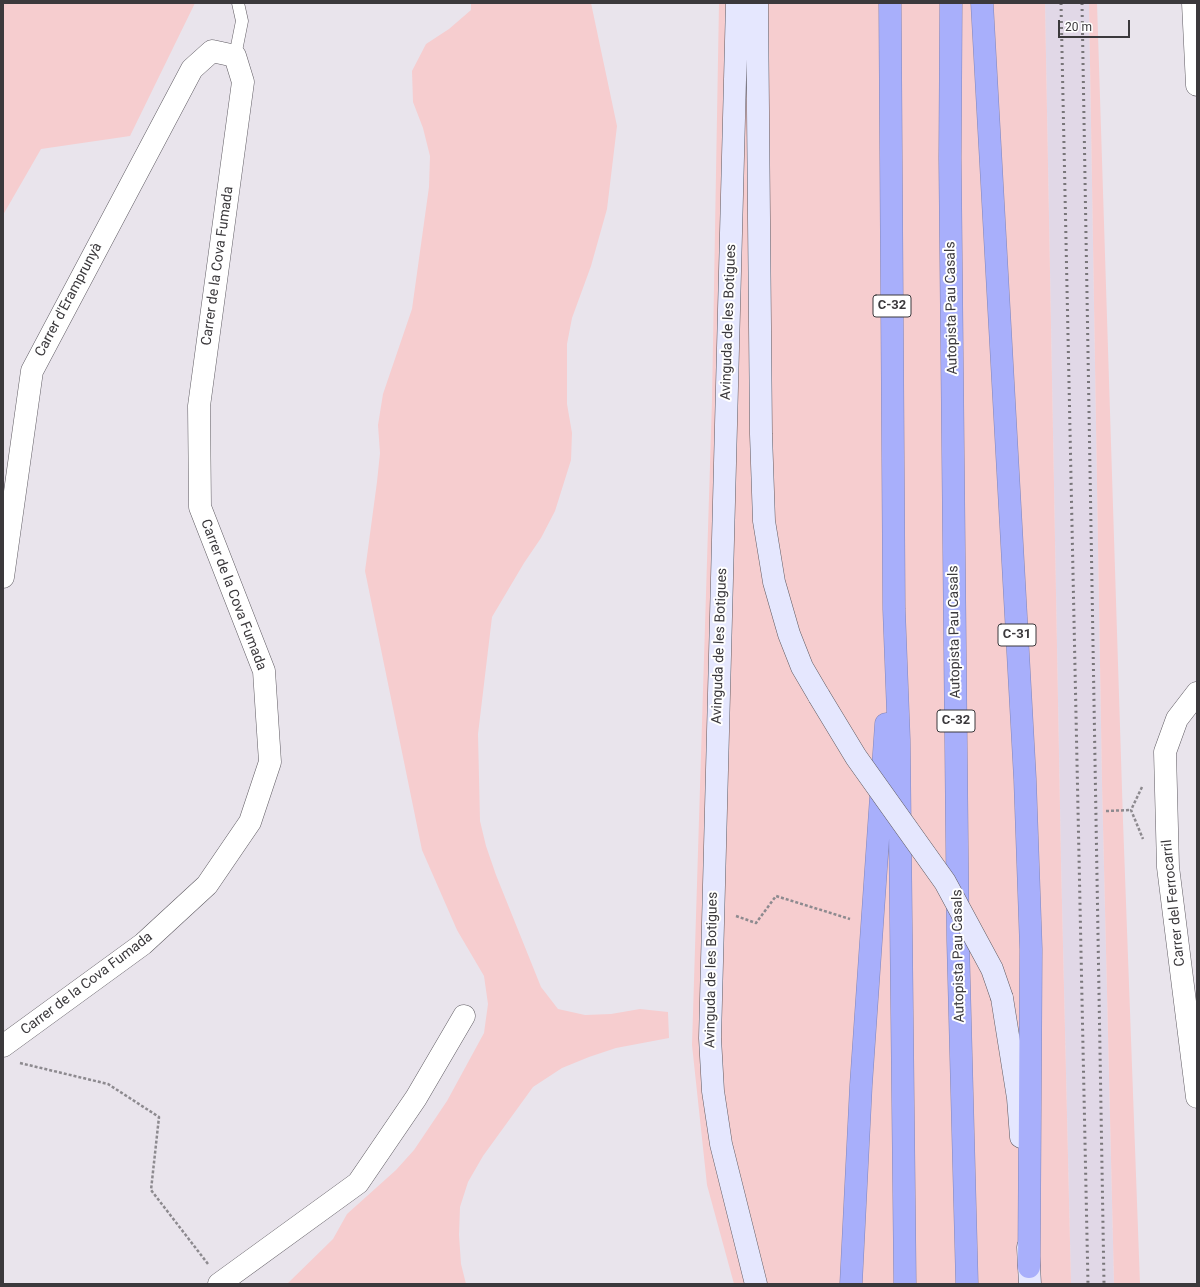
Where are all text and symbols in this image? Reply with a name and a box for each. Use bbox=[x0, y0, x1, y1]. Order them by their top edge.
scale bar bbox=[1060, 12, 1132, 38]
text: 20 m bbox=[1065, 20, 1092, 34]
street label: Carrer de la Cova Fumada bbox=[199, 185, 237, 347]
street label: Carrer d'Eramprunyà bbox=[32, 240, 106, 360]
street label: Autopista Pau Casals bbox=[942, 241, 962, 375]
street label: Avinguda de les Botigues bbox=[718, 244, 740, 400]
road number: C-32 bbox=[873, 295, 911, 317]
street label: Carrer de la Cova Fumada bbox=[196, 517, 270, 673]
street label: Autopista Pau Casals bbox=[945, 565, 965, 699]
street label: Avinguda de les Botigues bbox=[709, 568, 731, 724]
road number: C-31 bbox=[998, 624, 1036, 646]
road number: C-32 bbox=[937, 710, 975, 732]
street label: Carrer del Ferrocarril bbox=[1159, 839, 1189, 967]
street label: Autopista Pau Casals bbox=[949, 889, 969, 1023]
street label: Avinguda de les Botigues bbox=[702, 892, 722, 1048]
street label: Carrer de la Cova Fumada bbox=[18, 929, 156, 1039]

